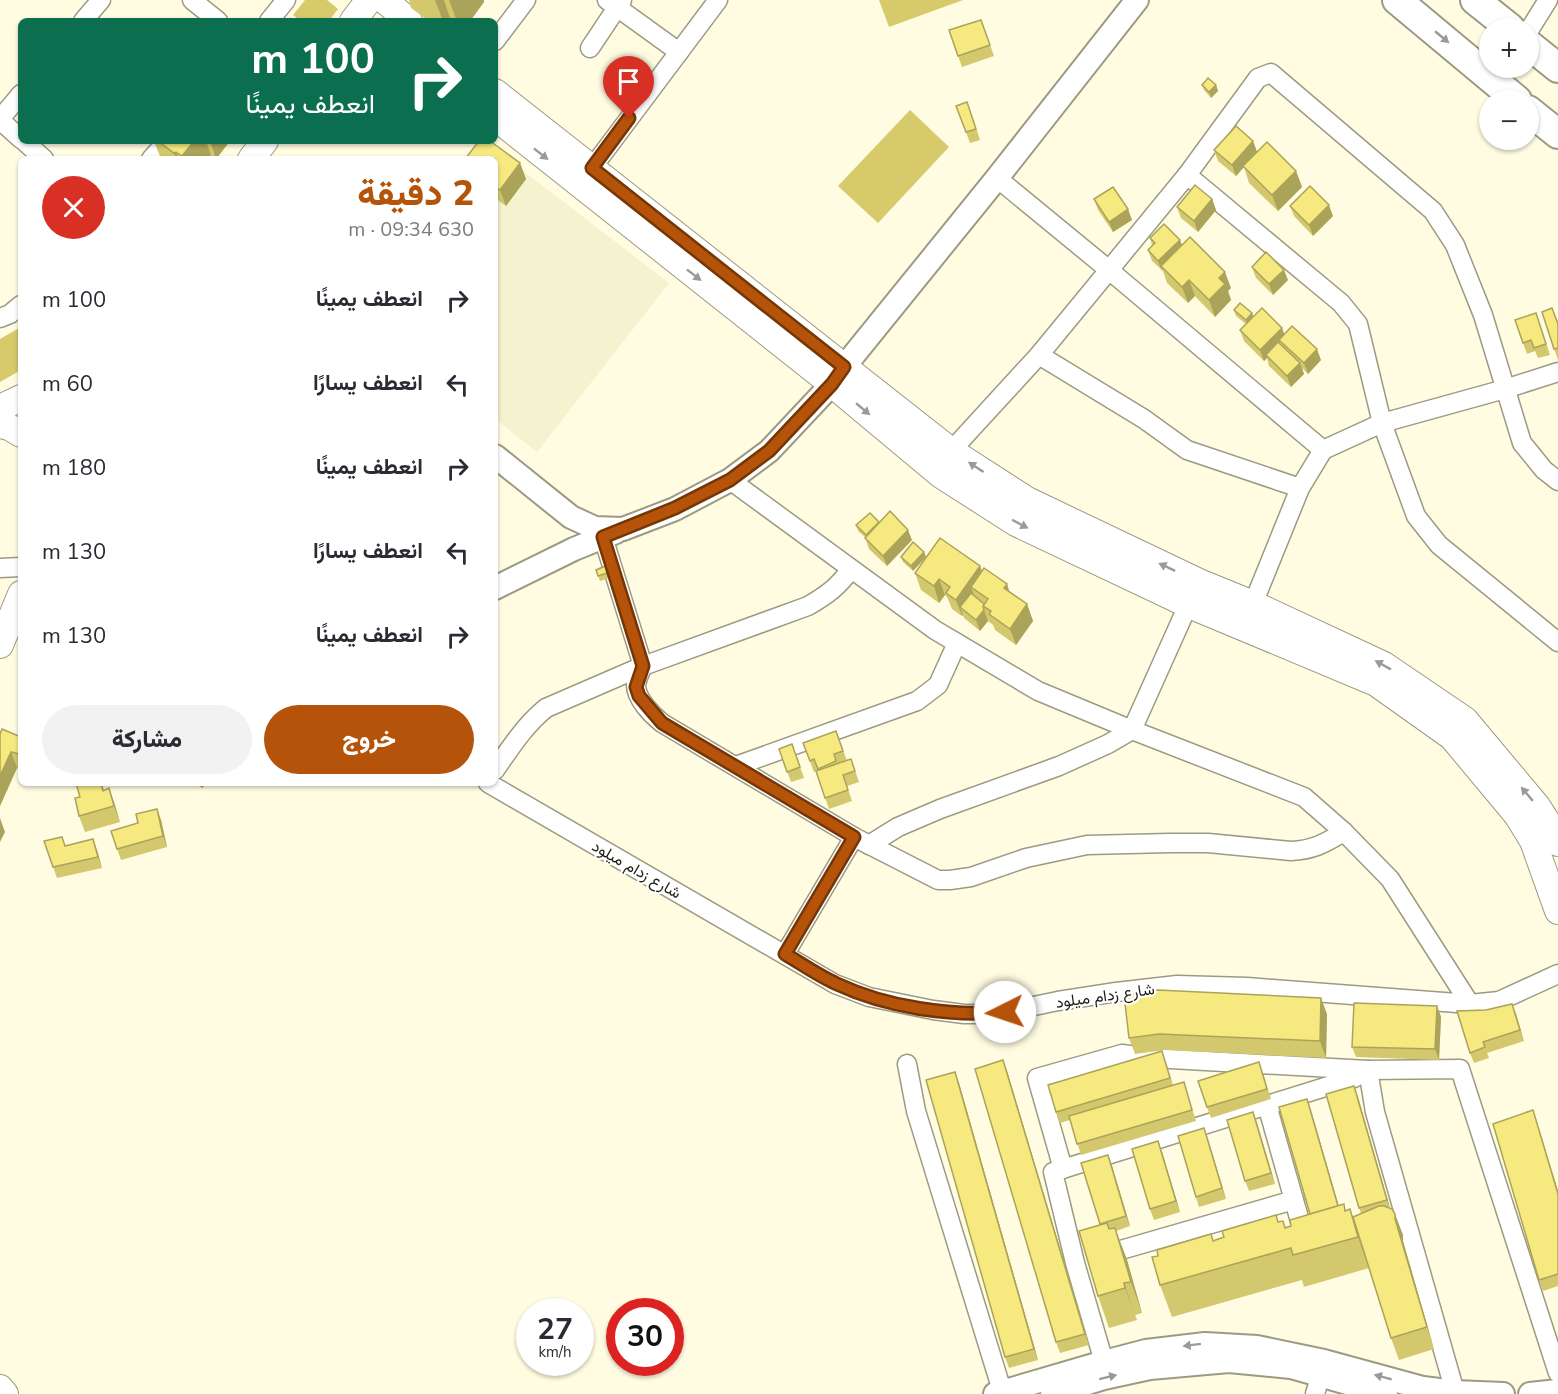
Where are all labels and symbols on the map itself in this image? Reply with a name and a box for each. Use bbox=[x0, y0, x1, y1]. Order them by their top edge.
one-way arrow bbox=[1434, 31, 1450, 44]
pin bbox=[603, 56, 654, 118]
one-way arrow bbox=[533, 147, 549, 160]
one-way arrow bbox=[686, 268, 702, 281]
one-way arrow bbox=[855, 403, 871, 416]
one-way arrow bbox=[968, 462, 984, 473]
one-way arrow bbox=[1012, 519, 1029, 529]
one-way arrow bbox=[1159, 562, 1176, 571]
one-way arrow bbox=[1374, 660, 1391, 670]
one-way arrow bbox=[1521, 786, 1534, 801]
street label: شارع زدام ميلود bbox=[588, 835, 685, 904]
street label: شارع زدام ميلود bbox=[1054, 978, 1156, 1014]
position arrow bbox=[973, 980, 1037, 1044]
speed limit sign: 30 bbox=[606, 1298, 684, 1376]
one-way arrow bbox=[1182, 1341, 1201, 1350]
one-way arrow bbox=[1099, 1372, 1118, 1382]
one-way arrow bbox=[1374, 1372, 1392, 1381]

